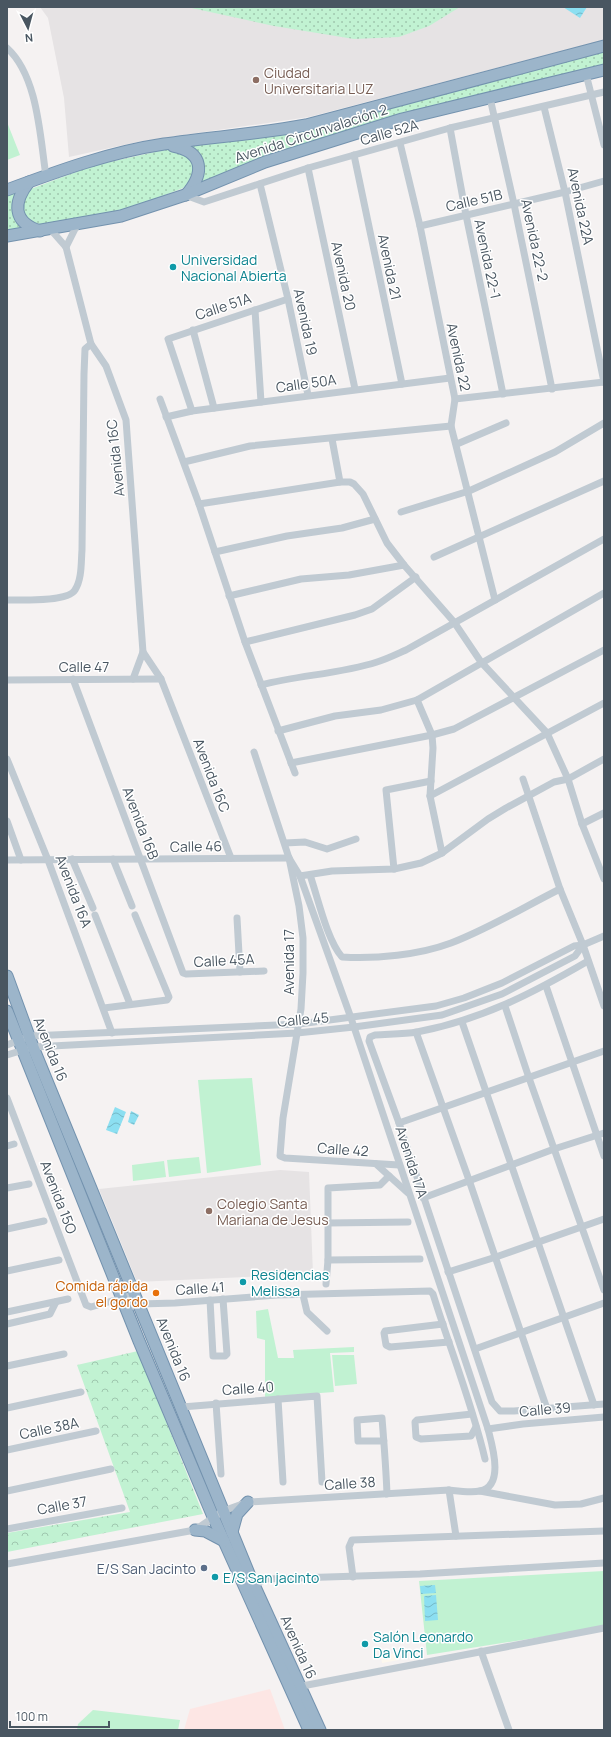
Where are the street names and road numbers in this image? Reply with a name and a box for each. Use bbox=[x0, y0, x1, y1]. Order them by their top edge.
street label: Avenida Circunvalación 2 bbox=[232, 99, 390, 167]
street label: Calle 52A bbox=[358, 115, 420, 149]
street label: Avenida 22A bbox=[564, 166, 598, 246]
street label: Calle 51B bbox=[444, 184, 505, 216]
street label: Avenida 22-2 bbox=[517, 197, 553, 283]
street label: Avenida 22-1 bbox=[470, 217, 506, 301]
street label: Avenida 21 bbox=[374, 232, 406, 302]
street label: Avenida 20 bbox=[327, 240, 361, 312]
street label: Avenida 19 bbox=[290, 287, 322, 357]
street label: Calle 51A bbox=[193, 288, 254, 324]
street label: Avenida 22 bbox=[442, 321, 476, 393]
street label: Calle 50A bbox=[275, 369, 338, 397]
street label: Avenida 16C bbox=[101, 418, 129, 498]
street label: Calle 47 bbox=[59, 657, 109, 676]
street label: Avenida 16C bbox=[189, 735, 235, 815]
street label: Avenida 16B bbox=[118, 784, 164, 862]
street label: Calle 46 bbox=[170, 836, 222, 856]
street label: Avenida 16A bbox=[51, 852, 97, 930]
street label: Avenida 17 bbox=[279, 929, 298, 995]
street label: Calle 45A bbox=[193, 949, 255, 971]
street label: Calle 45 bbox=[276, 1007, 330, 1031]
street label: Avenida 16 bbox=[30, 1014, 72, 1084]
street label: Avenida 17A bbox=[391, 1124, 433, 1200]
street label: Calle 42 bbox=[317, 1138, 369, 1160]
street label: Avenida 15O bbox=[36, 1158, 82, 1236]
street label: Calle 41 bbox=[175, 1277, 225, 1299]
street label: Avenida 16 bbox=[153, 1314, 195, 1384]
street label: Calle 40 bbox=[221, 1377, 275, 1399]
street label: Calle 39 bbox=[518, 1397, 572, 1421]
street label: Calle 38A bbox=[18, 1412, 80, 1444]
street label: Calle 38 bbox=[324, 1472, 376, 1494]
street label: Calle 37 bbox=[36, 1491, 88, 1519]
street label: Avenida 16 bbox=[277, 1612, 321, 1682]

